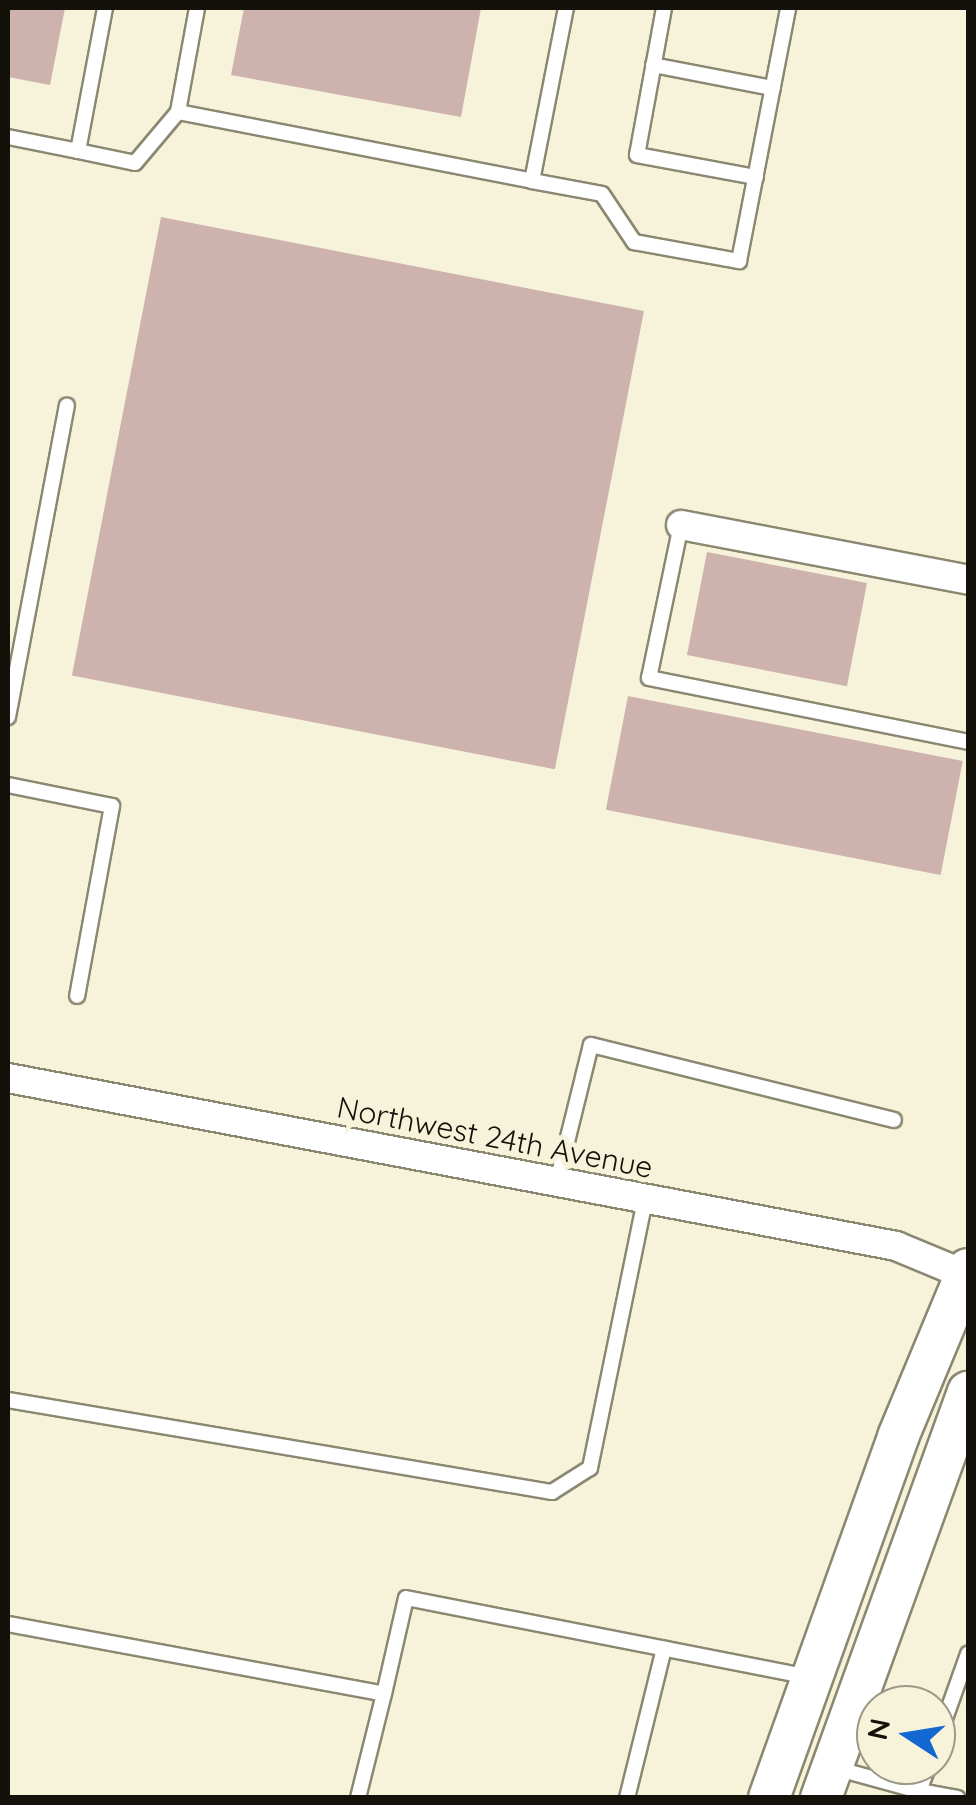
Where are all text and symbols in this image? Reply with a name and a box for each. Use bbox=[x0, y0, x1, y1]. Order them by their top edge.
street label: Northwest 24th Avenue bbox=[334, 1089, 656, 1185]
north arrow bbox=[856, 1685, 956, 1785]
text: N bbox=[859, 1715, 897, 1743]

